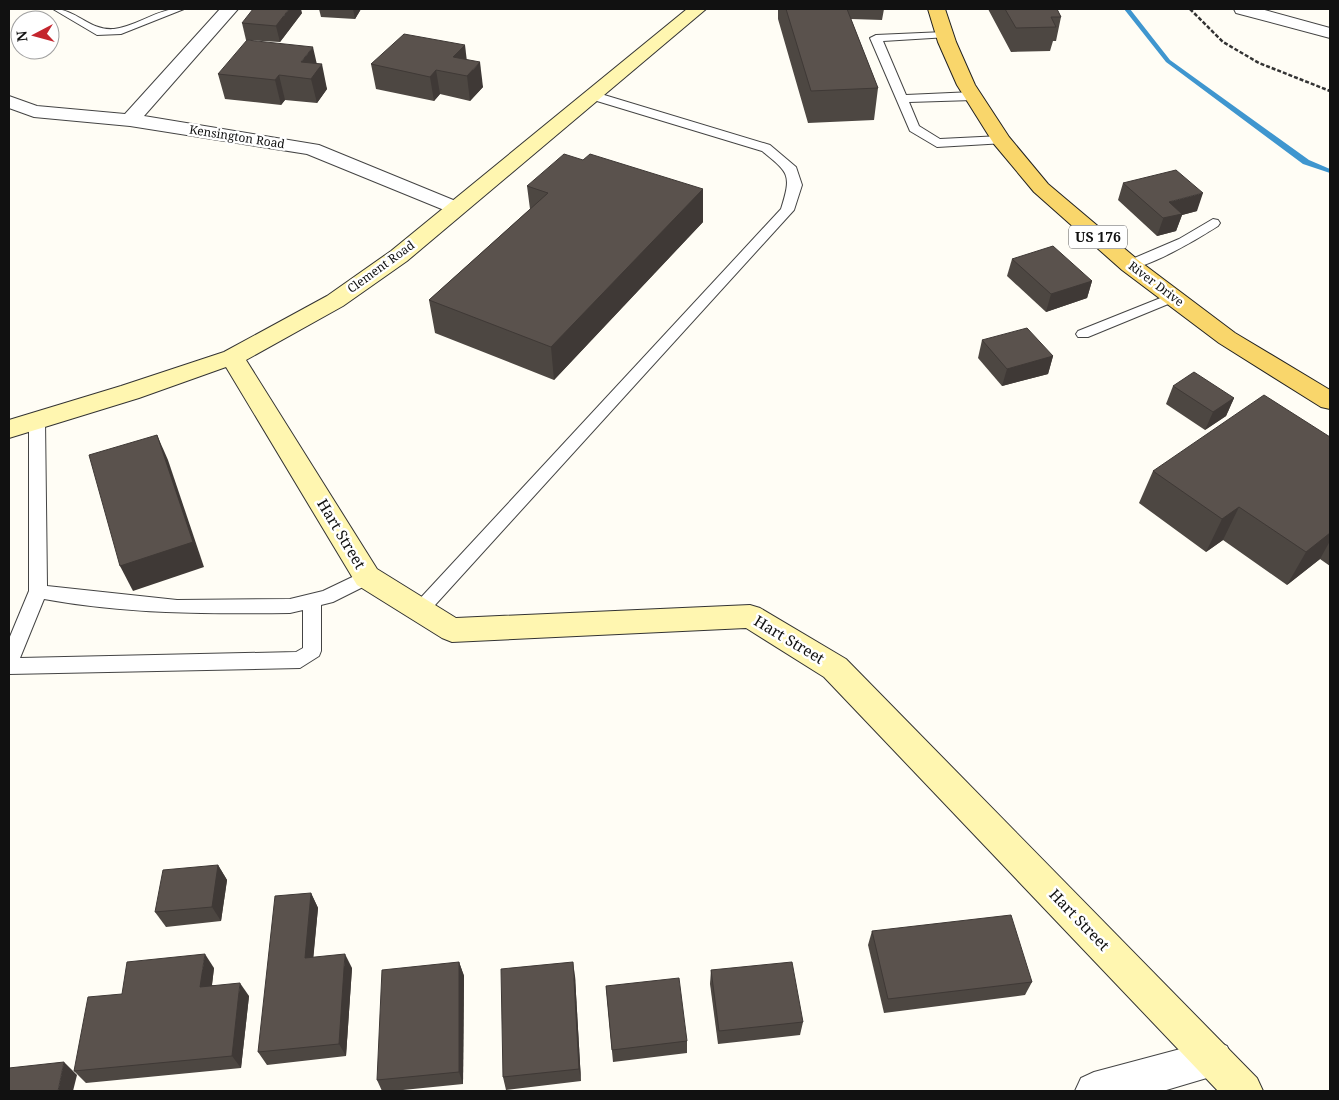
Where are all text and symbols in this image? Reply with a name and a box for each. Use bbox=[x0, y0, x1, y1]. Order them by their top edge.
north arrow bbox=[10, 10, 60, 60]
text: N bbox=[12, 30, 32, 43]
street label: Kensington Road bbox=[188, 121, 287, 153]
road number: US 176 bbox=[1069, 226, 1127, 248]
street label: Clement Road bbox=[344, 236, 418, 297]
street label: River Drive bbox=[1125, 257, 1188, 310]
street label: Hart Street bbox=[313, 495, 371, 572]
street label: Hart Street bbox=[751, 610, 828, 668]
street label: Hart Street bbox=[1045, 884, 1114, 954]

